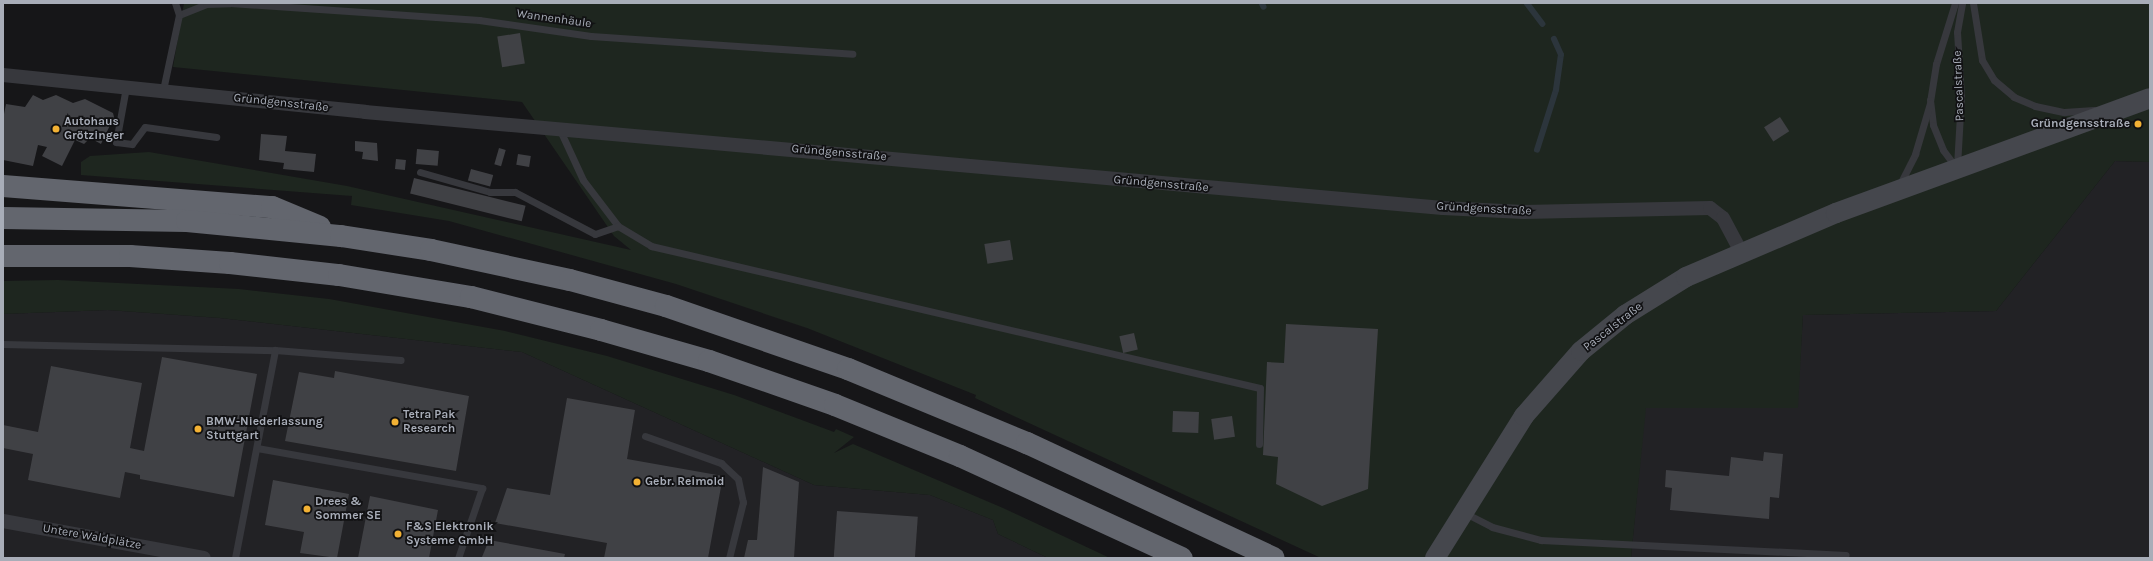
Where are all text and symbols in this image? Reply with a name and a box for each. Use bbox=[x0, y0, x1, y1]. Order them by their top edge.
street label: Wannenhäule bbox=[516, 7, 592, 31]
street label: Pascalstraße bbox=[1951, 50, 1967, 122]
street label: Gründgensstraße bbox=[233, 91, 329, 115]
place label: Autohaus Grötzinger bbox=[64, 115, 124, 143]
place label: Gründgensstraße bbox=[2031, 117, 2130, 131]
marker: Gründgensstraße bbox=[2133, 119, 2143, 129]
marker: Autohaus Grötzinger bbox=[51, 124, 61, 134]
street label: Gründgensstraße bbox=[791, 142, 887, 164]
street label: Gründgensstraße bbox=[1113, 173, 1209, 195]
street label: Gründgensstraße bbox=[1436, 199, 1532, 219]
street label: Pascalstraße bbox=[1581, 299, 1645, 355]
place label: Tetra Pak Research bbox=[403, 408, 455, 436]
place label: BMW-Niederlassung Stuttgart bbox=[206, 415, 323, 443]
marker: Tetra Pak Research bbox=[390, 417, 400, 427]
marker: BMW-Niederlassung Stuttgart bbox=[193, 424, 203, 434]
place label: Gebr. Reimold bbox=[645, 475, 724, 489]
marker: Gebr. Reimold bbox=[632, 477, 642, 487]
place label: Drees & Sommer SE bbox=[315, 495, 381, 523]
marker: Drees & Sommer SE bbox=[302, 504, 312, 514]
place label: F&S Elektronik Systeme GmbH bbox=[406, 520, 494, 548]
street label: Untere Waldplätze bbox=[42, 521, 142, 553]
marker: F&S Elektronik Systeme GmbH bbox=[393, 529, 403, 539]

